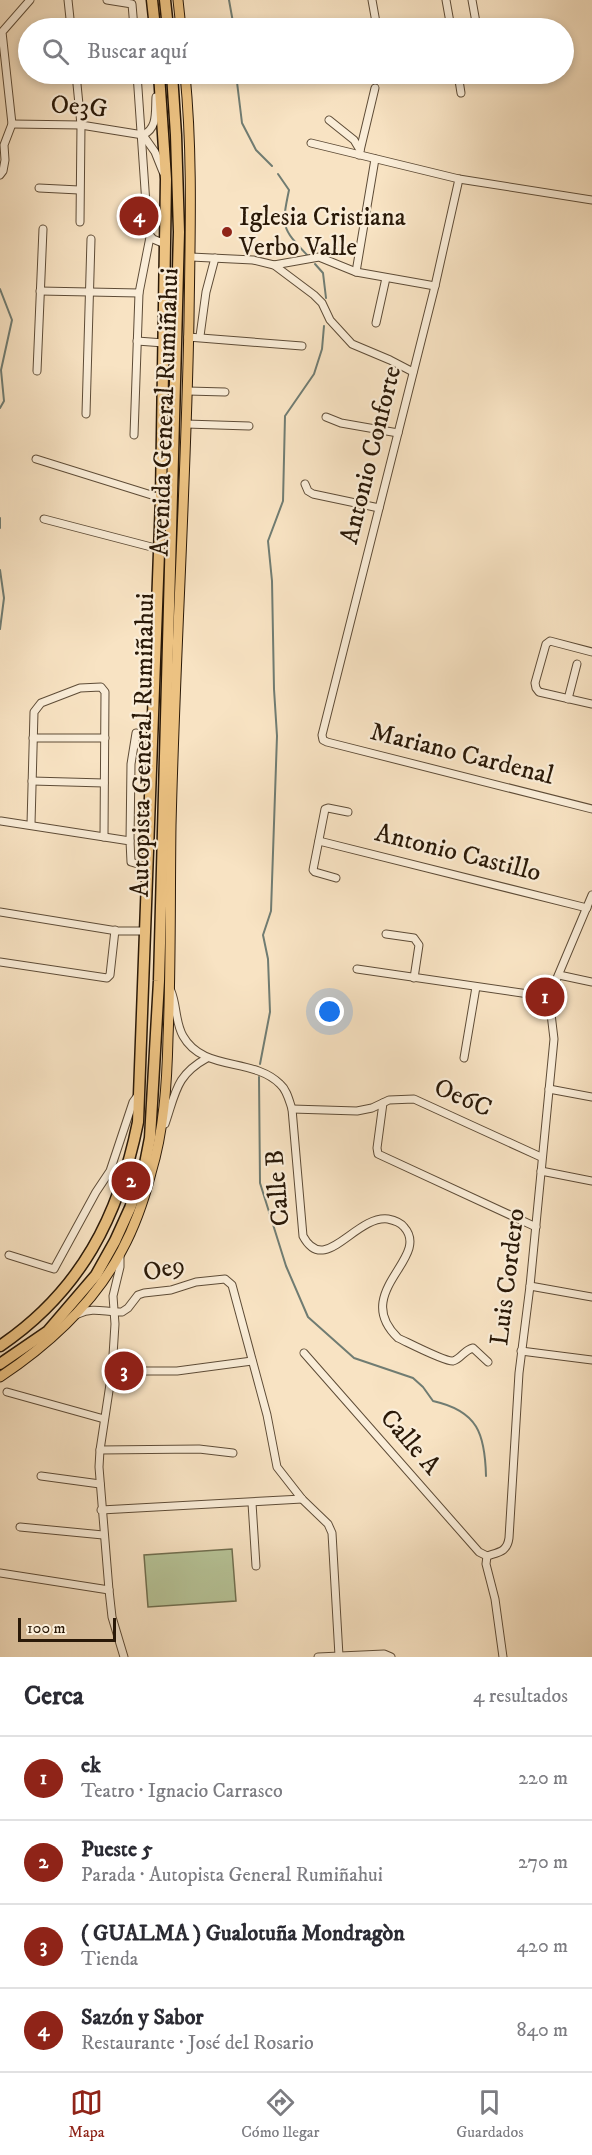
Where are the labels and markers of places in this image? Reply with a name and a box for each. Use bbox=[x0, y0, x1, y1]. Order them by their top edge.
pin: 4 bbox=[120, 194, 158, 238]
place label: Iglesia Cristiana Verbo Valle bbox=[238, 201, 406, 264]
marker: Iglesia Cristiana Verbo Valle bbox=[220, 225, 234, 239]
pin: 1 bbox=[526, 974, 564, 1020]
pin: 2 bbox=[112, 1158, 150, 1204]
pin: 3 bbox=[104, 1348, 144, 1394]

